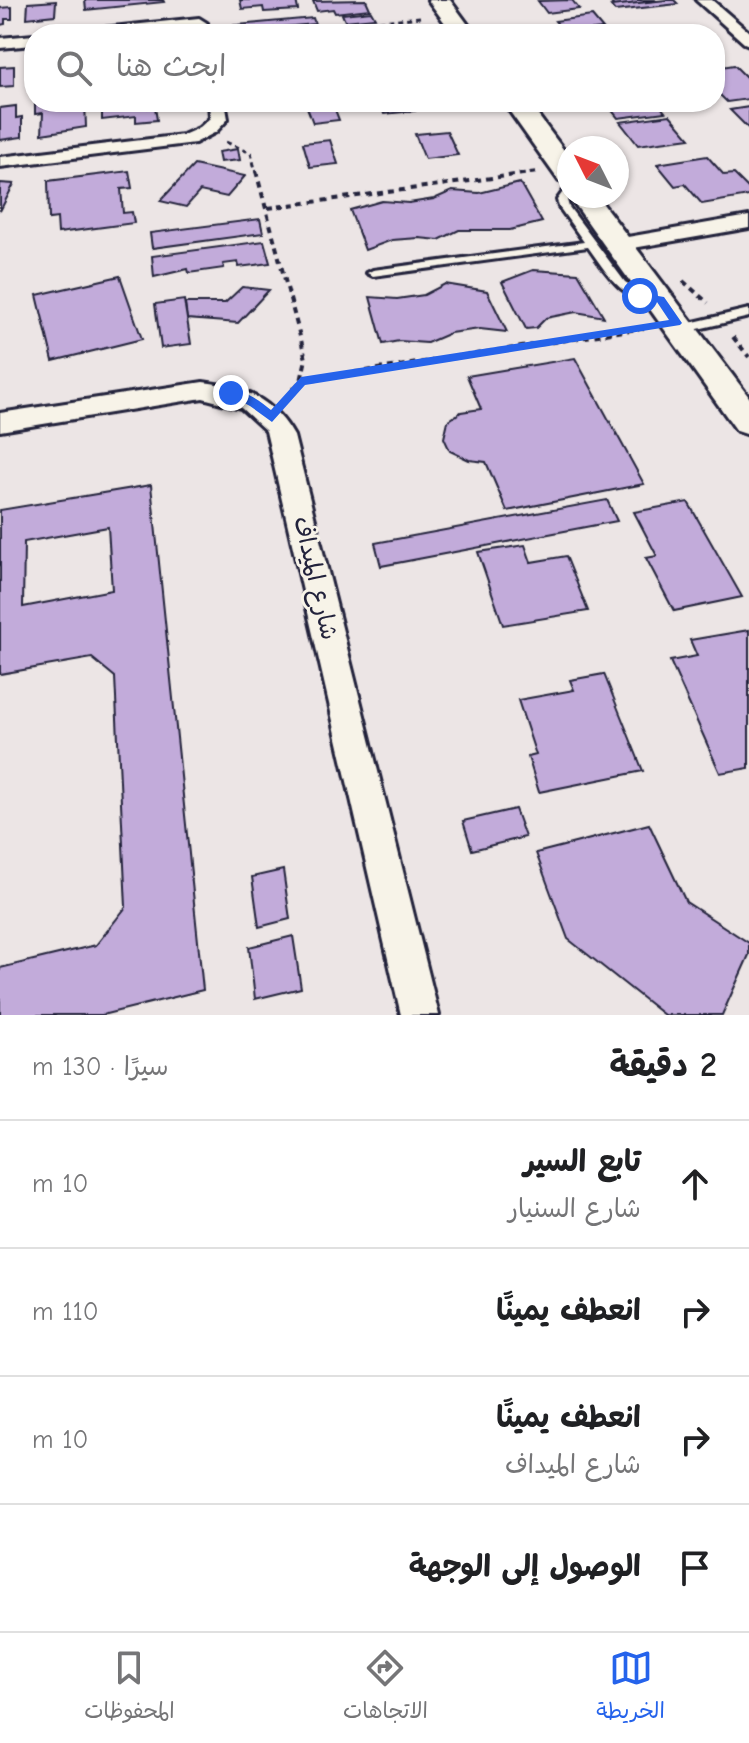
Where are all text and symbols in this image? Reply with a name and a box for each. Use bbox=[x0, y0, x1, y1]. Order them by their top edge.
search box bbox=[24, 24, 725, 112]
icon: search bbox=[52, 46, 96, 90]
text: ابحث هنا bbox=[116, 49, 226, 84]
north arrow bbox=[557, 136, 629, 208]
route start bbox=[622, 278, 658, 314]
route end bbox=[213, 375, 249, 411]
street label: شارع الميداف bbox=[285, 514, 344, 643]
text: 2 دقيقة bbox=[610, 1045, 717, 1085]
text: سيرًا · 130 m bbox=[32, 1052, 169, 1082]
text: تابع السير bbox=[523, 1144, 641, 1179]
icon: ahead bbox=[673, 1162, 717, 1206]
text: 10 m bbox=[32, 1169, 88, 1199]
text: شارع السنيار bbox=[508, 1194, 641, 1224]
icon: right bbox=[673, 1290, 717, 1334]
text: انعطف يمينًا bbox=[496, 1293, 641, 1328]
text: 110 m bbox=[32, 1297, 99, 1327]
text: انعطف يمينًا bbox=[496, 1400, 641, 1435]
icon: right bbox=[673, 1418, 717, 1462]
text: 10 m bbox=[32, 1425, 88, 1455]
text: شارع الميداف bbox=[505, 1450, 641, 1480]
icon: arrive bbox=[673, 1546, 717, 1590]
text: الوصول إلى الوجهة bbox=[409, 1549, 641, 1584]
tab: المحفوظات bbox=[84, 1646, 175, 1730]
tab: الاتجاهات bbox=[343, 1646, 428, 1730]
tab: الخريطة bbox=[596, 1646, 665, 1730]

